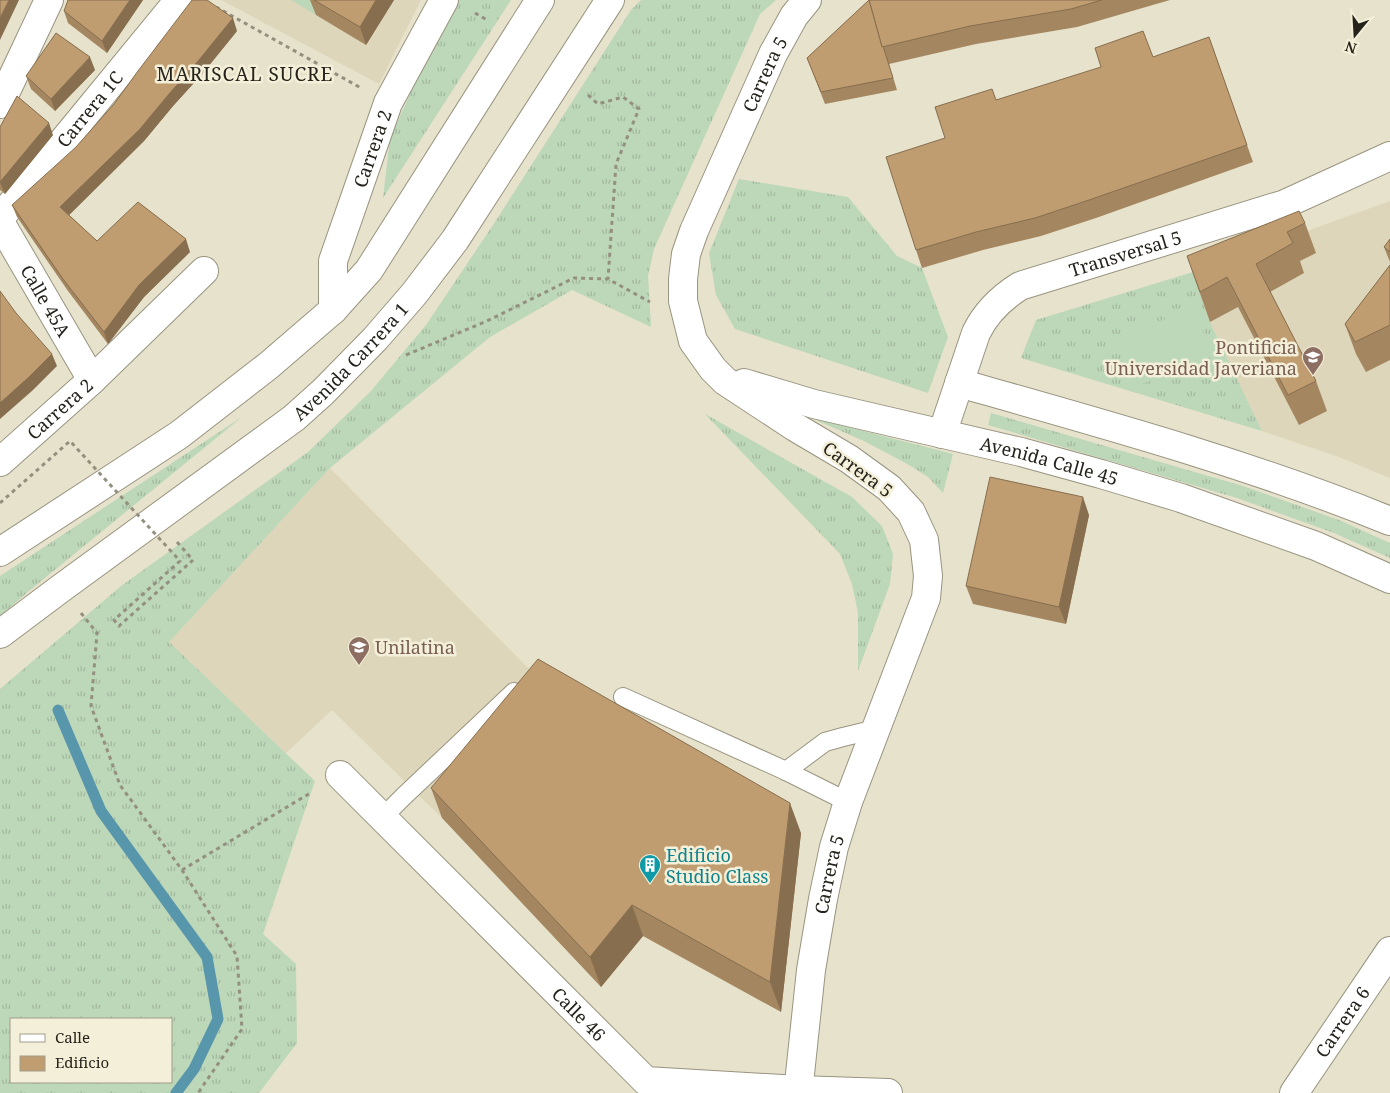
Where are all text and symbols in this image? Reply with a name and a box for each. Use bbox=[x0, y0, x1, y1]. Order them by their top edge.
north arrow bbox=[1330, 10, 1380, 60]
street label: Carrera 5 bbox=[737, 32, 792, 116]
text: N bbox=[1343, 37, 1359, 59]
district label: MARISCAL SUCRE bbox=[157, 61, 333, 87]
street label: Carrera 1C bbox=[51, 66, 128, 152]
street label: Carrera 2 bbox=[348, 107, 397, 191]
street label: Transversal 5 bbox=[1066, 225, 1184, 282]
street label: Calle 45A bbox=[15, 260, 76, 341]
street label: Avenida Carrera 1 bbox=[288, 297, 413, 425]
place label: Pontificia Universidad Javeriana bbox=[1105, 335, 1297, 380]
school or university icon: Pontificia Universidad Javeriana bbox=[1301, 345, 1325, 376]
street label: Carrera 2 bbox=[22, 373, 98, 445]
street label: Avenida Calle 45 bbox=[978, 431, 1121, 490]
street label: Carrera 5 bbox=[818, 436, 898, 502]
school or university icon: Unilatina bbox=[347, 635, 371, 666]
place label: Unilatina bbox=[375, 635, 455, 659]
street label: Carrera 5 bbox=[809, 831, 849, 916]
place label: Edificio Studio Class bbox=[666, 843, 768, 888]
building icon: Edificio Studio Class bbox=[638, 853, 662, 884]
street label: Calle 46 bbox=[547, 982, 611, 1046]
street label: Carrera 6 bbox=[1310, 982, 1375, 1062]
legend bbox=[10, 1018, 172, 1083]
text: Calle bbox=[55, 1027, 90, 1047]
text: Edificio bbox=[55, 1052, 109, 1072]

